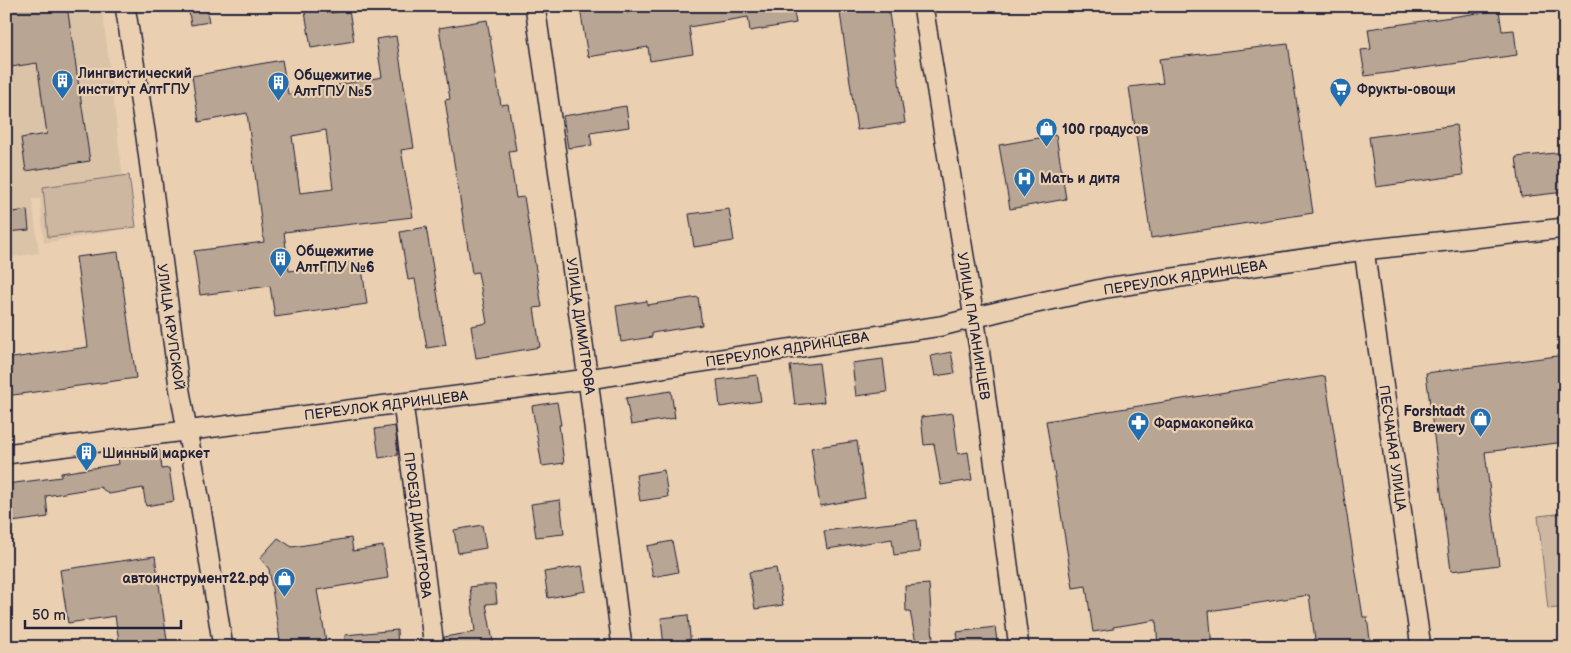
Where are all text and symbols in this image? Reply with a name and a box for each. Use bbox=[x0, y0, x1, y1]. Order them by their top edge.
place label: Лингвистический институт АлтГПУ bbox=[77, 65, 192, 98]
place label: Общежитие АлтГПУ №5 bbox=[293, 67, 372, 100]
building icon: Лингвистический институт АлтГПУ bbox=[50, 69, 74, 100]
building icon: Общежитие АлтГПУ №5 bbox=[266, 71, 290, 102]
supermarket icon: Фрукты-овощи bbox=[1329, 77, 1353, 108]
place label: Фрукты-овощи bbox=[1357, 81, 1456, 98]
shop icon: 100 градусов bbox=[1034, 117, 1058, 148]
place label: 100 градусов bbox=[1062, 121, 1149, 138]
hospital icon: Мать и дитя bbox=[1012, 166, 1036, 197]
place label: Мать и дитя bbox=[1040, 170, 1120, 187]
place label: Общежитие АлтГПУ №6 bbox=[295, 243, 374, 276]
building icon: Общежитие АлтГПУ №6 bbox=[268, 247, 292, 278]
street label: УЛИЦА ПАПАНИНЦЕВ bbox=[953, 251, 994, 401]
street label: УЛИЦА ДИМИТРОВА bbox=[562, 256, 599, 396]
street label: ПЕРЕУЛОК ЯДРИНЦЕВА bbox=[1102, 256, 1268, 299]
street label: УЛИЦА КРУПСКОЙ bbox=[153, 263, 188, 391]
street label: ПЕРЕУЛОК ЯДРИНЦЕВА bbox=[704, 328, 870, 371]
street label: ПЕСЧАНАЯ УЛИЦА bbox=[1375, 384, 1410, 513]
street label: ПЕРЕУЛОК ЯДРИНЦЕВА bbox=[303, 387, 469, 424]
place label: Forshtadt Brewery bbox=[1403, 403, 1466, 436]
shop icon: Forshtadt Brewery bbox=[1469, 407, 1493, 438]
pharmacy icon: Фармакопейка bbox=[1126, 411, 1150, 442]
place label: Фармакопейка bbox=[1154, 415, 1254, 432]
building icon: Шинный маркет bbox=[74, 441, 98, 472]
place label: Шинный маркет bbox=[102, 445, 210, 462]
street label: ПРОЕЗД ДИМИТРОВА bbox=[400, 451, 435, 600]
shop icon: автоинструмент22.рф bbox=[273, 566, 297, 597]
place label: автоинструмент22.рф bbox=[123, 570, 269, 587]
scale bar bbox=[25, 598, 181, 630]
text: 50 m bbox=[32, 606, 66, 625]

